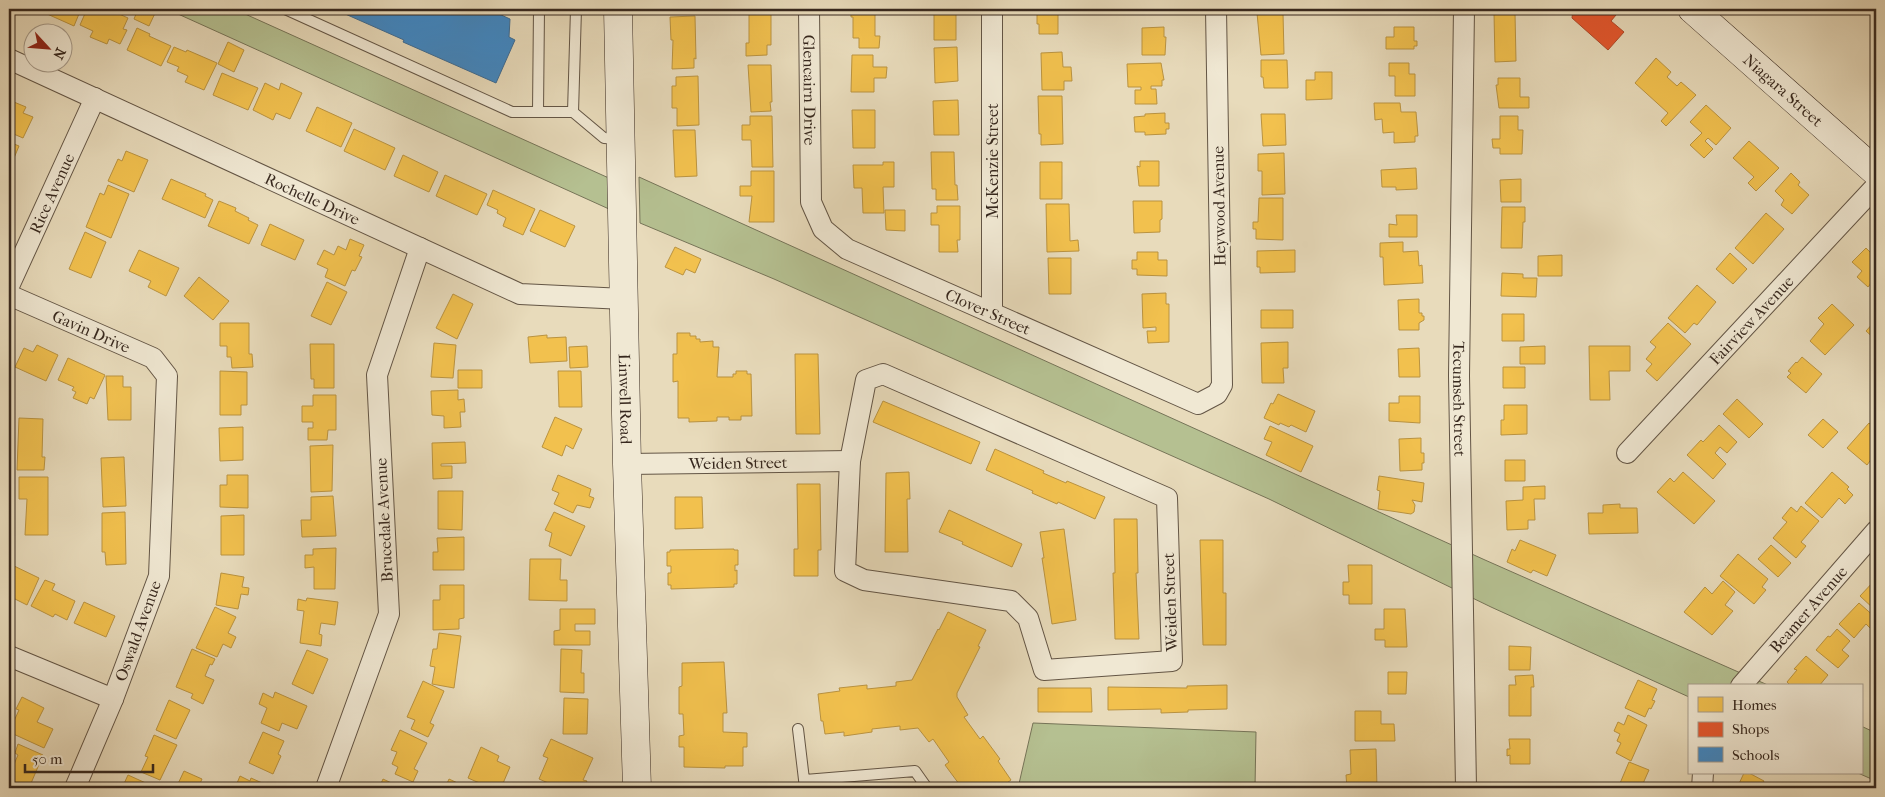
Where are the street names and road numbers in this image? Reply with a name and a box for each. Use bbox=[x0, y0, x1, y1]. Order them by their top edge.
street label: Glencairn Drive bbox=[800, 35, 820, 145]
street label: Niagara Street bbox=[1740, 50, 1827, 130]
street label: McKenzie Street bbox=[983, 103, 1002, 219]
street label: Heywood Avenue bbox=[1208, 146, 1230, 266]
street label: Rice Avenue bbox=[25, 150, 78, 236]
street label: Rochelle Drive bbox=[262, 169, 363, 229]
street label: Fairview Avenue bbox=[1705, 271, 1797, 368]
street label: Clover Street bbox=[943, 284, 1034, 338]
street label: Gavin Drive bbox=[50, 306, 133, 356]
street label: Tecumseh Street bbox=[1449, 341, 1470, 457]
street label: Linwell Road bbox=[615, 353, 636, 445]
street label: Weiden Street bbox=[687, 452, 788, 473]
street label: Brucedale Avenue bbox=[371, 457, 397, 583]
street label: Weiden Street bbox=[1159, 552, 1181, 653]
street label: Beamer Avenue bbox=[1765, 562, 1851, 656]
street label: Oswald Avenue bbox=[111, 578, 165, 684]

